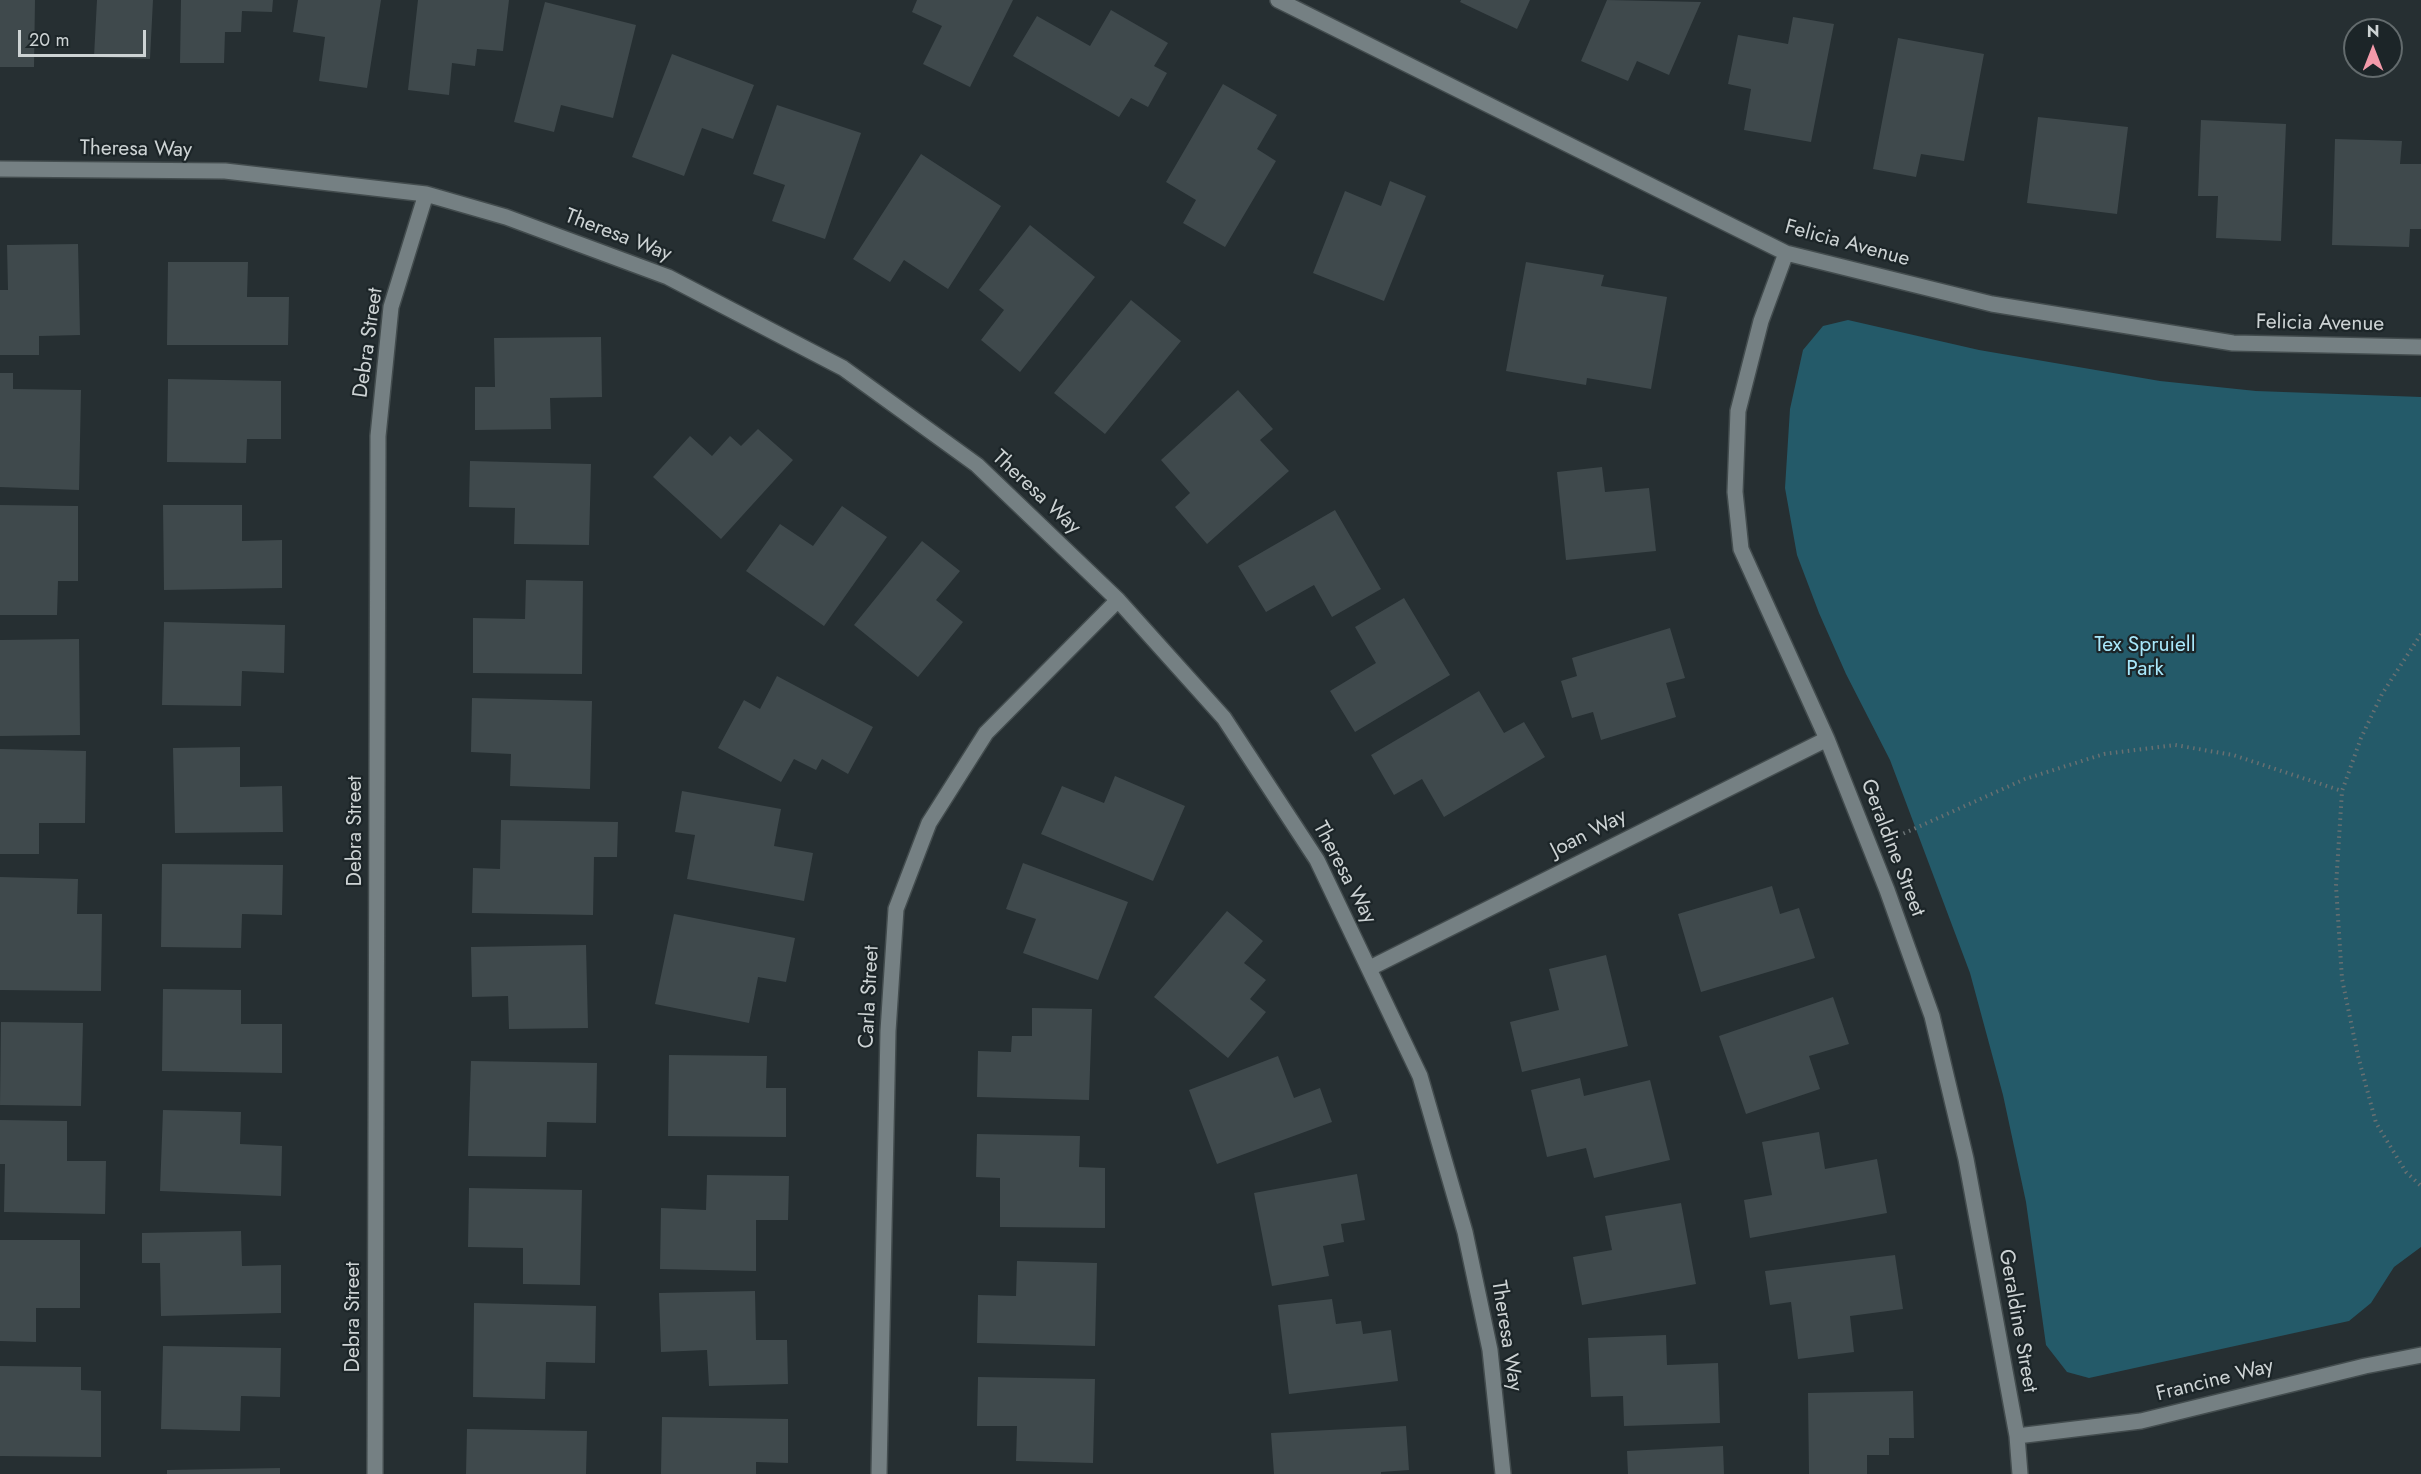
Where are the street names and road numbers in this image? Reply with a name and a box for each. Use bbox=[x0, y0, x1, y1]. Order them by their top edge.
street label: Theresa Way bbox=[80, 136, 192, 164]
street label: Theresa Way bbox=[561, 204, 675, 268]
street label: Felicia Avenue bbox=[1782, 215, 1912, 273]
street label: Debra Street bbox=[349, 286, 389, 400]
street label: Felicia Avenue bbox=[2256, 310, 2384, 338]
street label: Theresa Way bbox=[986, 446, 1086, 540]
street label: Debra Street bbox=[343, 776, 369, 886]
street label: Geraldine Street bbox=[1854, 776, 1930, 920]
street label: Joan Way bbox=[1547, 804, 1631, 864]
street label: Theresa Way bbox=[1307, 818, 1381, 928]
street label: Carla Street bbox=[855, 945, 885, 1049]
street label: Geraldine Street bbox=[1992, 1247, 2042, 1395]
street label: Debra Street bbox=[341, 1262, 367, 1372]
street label: Theresa Way bbox=[1485, 1279, 1527, 1393]
street label: Francine Way bbox=[2154, 1354, 2276, 1408]

